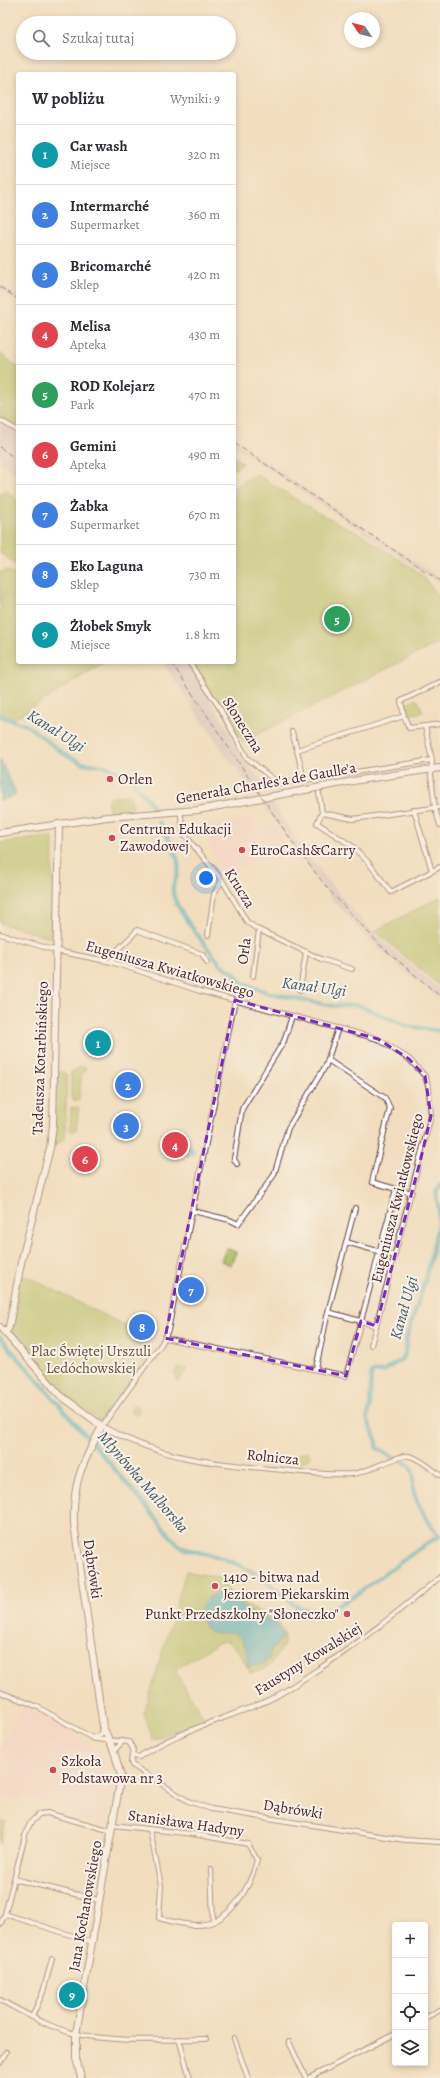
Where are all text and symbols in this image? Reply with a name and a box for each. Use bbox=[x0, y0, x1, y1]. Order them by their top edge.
north arrow bbox=[344, 12, 380, 48]
search box bbox=[16, 16, 236, 60]
icon: search bbox=[30, 27, 52, 49]
text: Szukaj tutaj bbox=[62, 28, 135, 48]
text: W pobliżu bbox=[32, 87, 104, 110]
text: Wyniki: 9 bbox=[170, 90, 220, 107]
text: Car wash bbox=[70, 136, 128, 156]
text: 1 bbox=[43, 146, 47, 163]
text: 320 m bbox=[188, 146, 220, 163]
text: Miejsce bbox=[70, 156, 110, 173]
text: Intermarché bbox=[70, 196, 149, 216]
text: 2 bbox=[42, 206, 48, 223]
text: 360 m bbox=[188, 206, 220, 223]
text: Supermarket bbox=[70, 216, 140, 233]
text: Bricomarché bbox=[70, 256, 151, 276]
text: 3 bbox=[42, 266, 48, 283]
text: 420 m bbox=[188, 266, 220, 283]
text: Sklep bbox=[70, 276, 99, 293]
text: Melisa bbox=[70, 316, 111, 336]
text: 4 bbox=[42, 326, 48, 343]
text: 430 m bbox=[188, 326, 220, 343]
text: Apteka bbox=[70, 336, 107, 353]
text: ROD Kolejarz bbox=[70, 376, 155, 396]
text: 5 bbox=[42, 386, 48, 403]
text: 470 m bbox=[188, 386, 220, 403]
text: Park bbox=[70, 396, 94, 413]
text: Gemini bbox=[70, 436, 116, 456]
text: 6 bbox=[42, 446, 48, 463]
text: 490 m bbox=[188, 446, 220, 463]
text: Apteka bbox=[70, 456, 107, 473]
text: Żabka bbox=[70, 496, 108, 516]
text: 7 bbox=[42, 506, 48, 523]
text: 670 m bbox=[188, 506, 220, 523]
text: Supermarket bbox=[70, 516, 140, 533]
text: Eko Laguna bbox=[70, 556, 144, 576]
text: 8 bbox=[42, 566, 48, 583]
text: 730 m bbox=[189, 566, 220, 583]
text: Sklep bbox=[70, 576, 99, 593]
pin: 5 bbox=[324, 604, 350, 634]
text: Żłobek Smyk bbox=[70, 616, 151, 636]
text: 9 bbox=[42, 626, 48, 643]
text: 1.8 km bbox=[185, 626, 220, 643]
text: Miejsce bbox=[70, 636, 110, 653]
street label: Słoneczna bbox=[218, 693, 268, 757]
water label: Kanał Ulgi bbox=[23, 705, 89, 757]
street label: Generała Charles'a de Gaulle'a bbox=[174, 757, 358, 809]
place label: Orlen bbox=[118, 769, 153, 789]
marker: Orlen bbox=[105, 774, 115, 784]
place label: Centrum Edukacji Zawodowej bbox=[120, 819, 231, 856]
marker: Centrum Edukacji Zawodowej bbox=[107, 833, 117, 843]
place label: EuroCash&Carry bbox=[250, 840, 356, 860]
marker: EuroCash&Carry bbox=[237, 845, 247, 855]
street label: Krucza bbox=[220, 864, 260, 912]
your location bbox=[196, 868, 216, 888]
street label: Eugeniusza Kwiatkowskiego bbox=[83, 935, 257, 1003]
street label: Orla bbox=[232, 936, 256, 966]
water label: Kanał Ulgi bbox=[280, 972, 348, 1002]
street label: Tadeusza Kotarbińskiego bbox=[27, 981, 53, 1135]
pin: 1 bbox=[85, 1028, 111, 1058]
pin: 2 bbox=[115, 1070, 141, 1100]
pin: 3 bbox=[113, 1111, 139, 1141]
street label: Eugeniusza Kwiatkowskiego bbox=[366, 1111, 428, 1285]
pin: 4 bbox=[162, 1130, 188, 1160]
pin: 6 bbox=[72, 1144, 98, 1174]
water label: Kanał Ulgi bbox=[385, 1274, 423, 1342]
pin: 7 bbox=[178, 1275, 204, 1305]
pin: 8 bbox=[129, 1312, 155, 1342]
park label: Plac Świętej Urszuli Ledóchowskiej bbox=[31, 1341, 151, 1378]
water label: Młynówka Malborska bbox=[92, 1426, 194, 1538]
street label: Rolnicza bbox=[246, 1444, 300, 1470]
street label: Dąbrówki bbox=[79, 1538, 107, 1600]
place label: 1410 - bitwa nad Jeziorem Piekarskim bbox=[223, 1567, 350, 1604]
marker: 1410 - bitwa nad Jeziorem Piekarskim bbox=[210, 1581, 220, 1591]
place label: Punkt Przedszkolny "Słoneczko" bbox=[145, 1604, 339, 1624]
marker: Punkt Przedszkolny "Słoneczko" bbox=[342, 1609, 352, 1619]
street label: Faustyny Kowalskiej bbox=[251, 1618, 365, 1700]
place label: Szkoła Podstawowa nr 3 bbox=[61, 1751, 163, 1788]
marker: Szkoła Podstawowa nr 3 bbox=[48, 1765, 58, 1775]
street label: Dąbrówki bbox=[262, 1794, 324, 1824]
street label: Stanisława Hadyny bbox=[127, 1805, 246, 1841]
street label: Jana Kochanowskiego bbox=[64, 1839, 106, 1973]
map controls bbox=[392, 1922, 428, 2066]
button: + bbox=[392, 1922, 428, 1958]
button: − bbox=[392, 1958, 428, 1994]
pin: 9 bbox=[59, 1980, 85, 2010]
button: locate bbox=[392, 1994, 428, 2030]
button: layers bbox=[392, 2030, 428, 2066]

